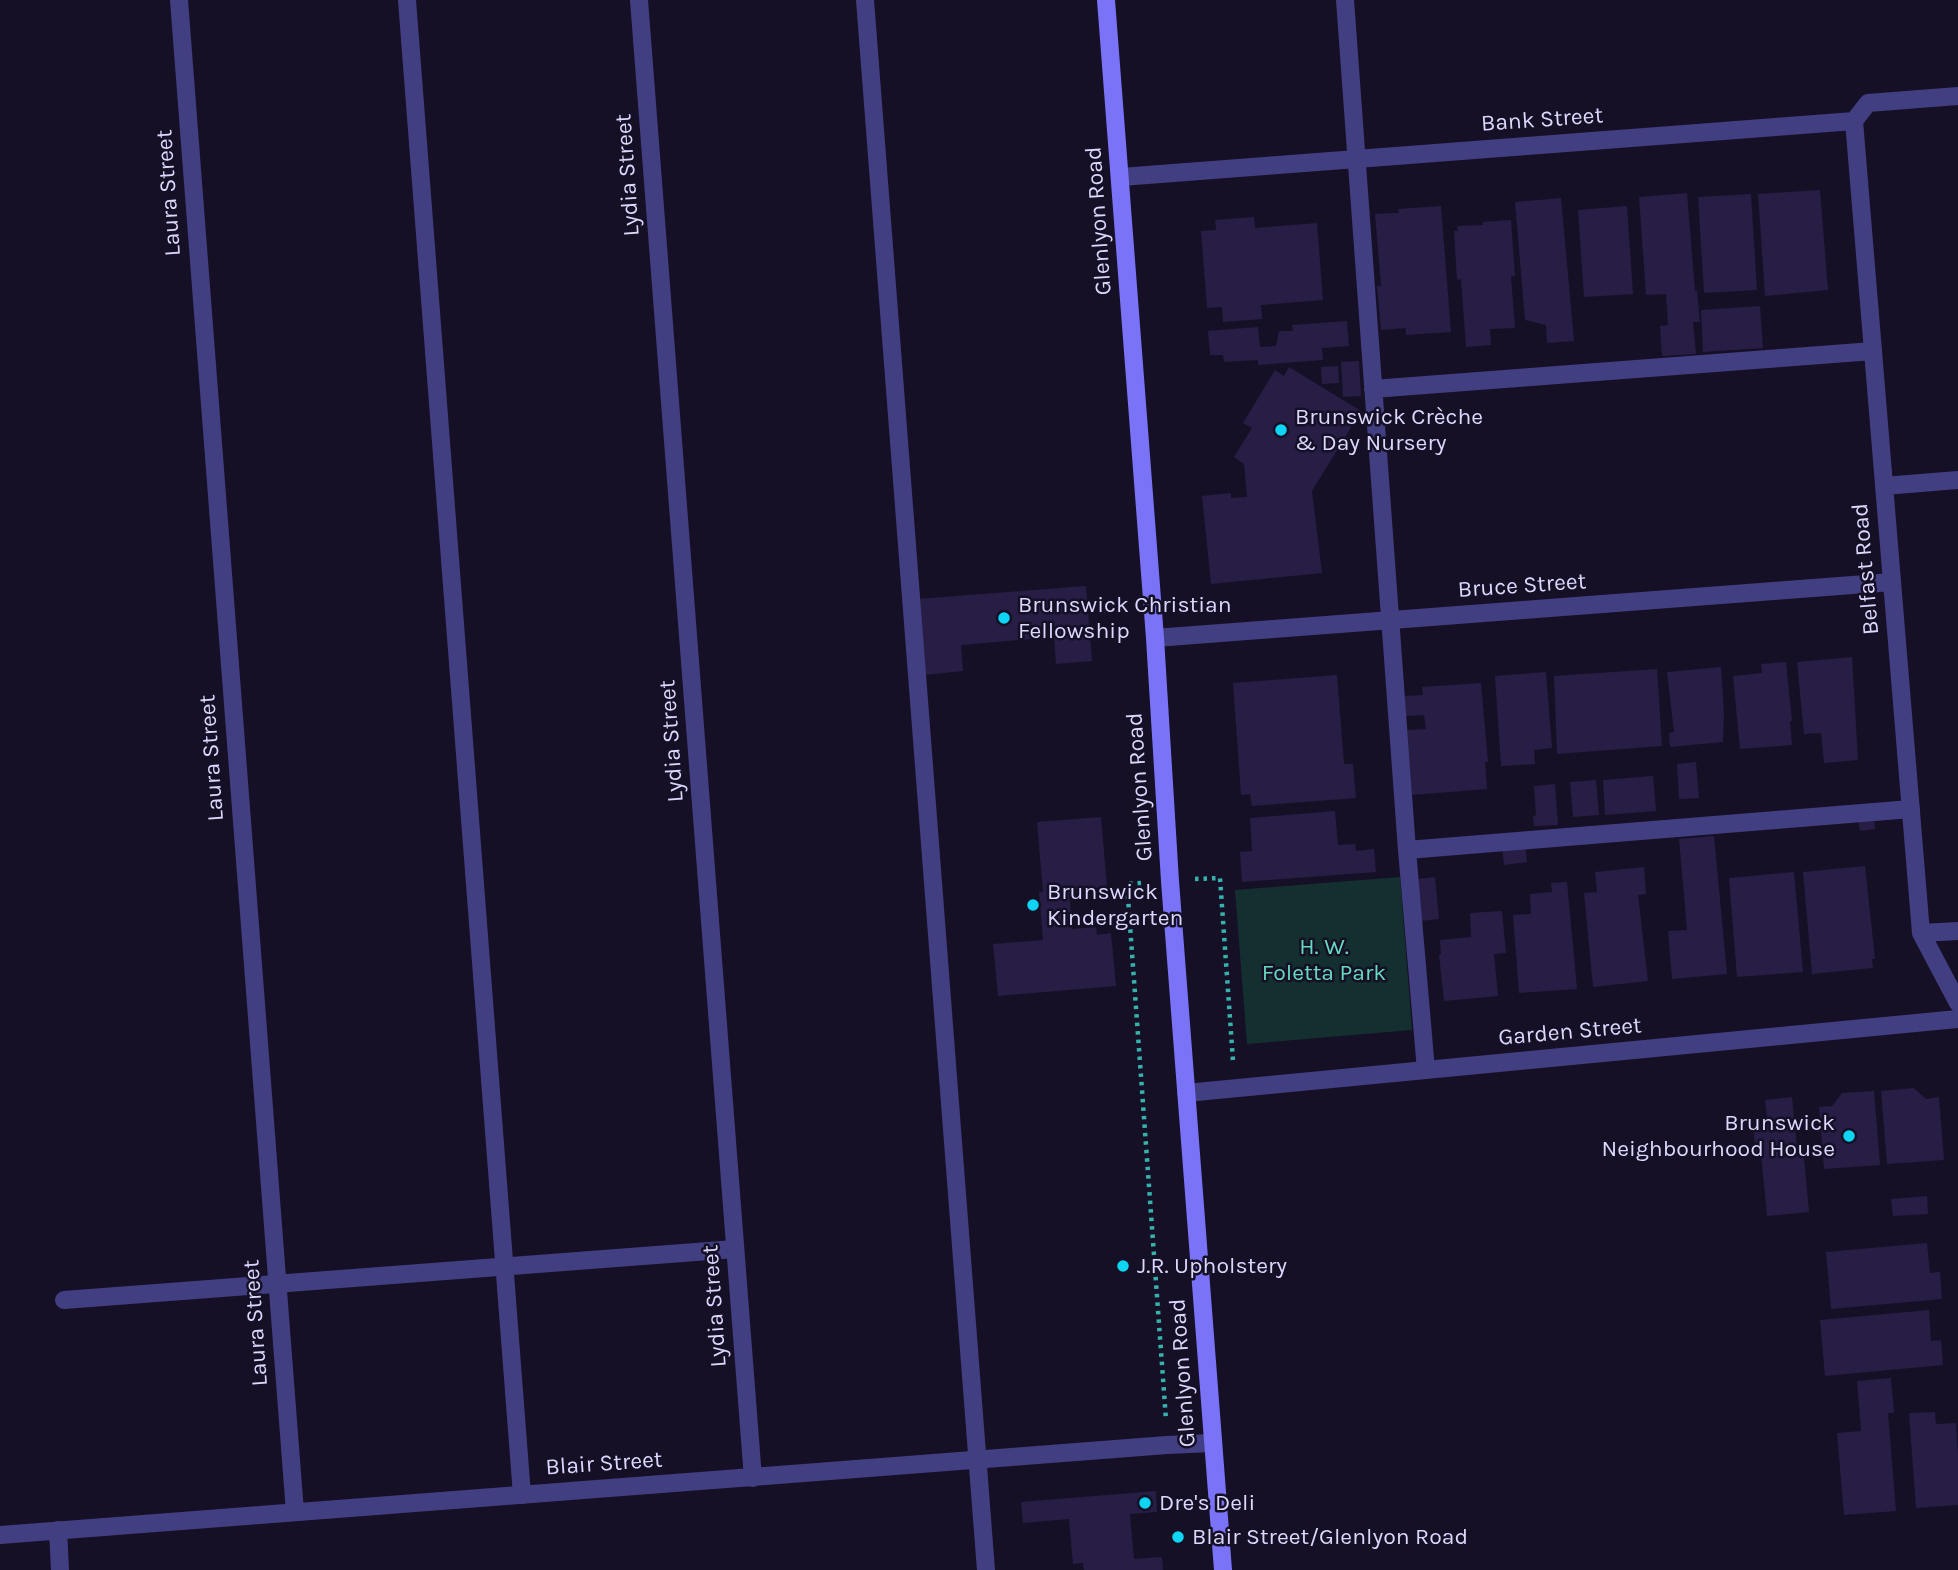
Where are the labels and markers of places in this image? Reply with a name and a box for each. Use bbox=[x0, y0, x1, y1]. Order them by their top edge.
place label: Brunswick Crèche & Day Nursery bbox=[1295, 403, 1483, 457]
marker: Brunswick Crèche & Day Nursery bbox=[1273, 422, 1289, 438]
place label: Brunswick Christian Fellowship bbox=[1018, 591, 1232, 645]
marker: Brunswick Christian Fellowship bbox=[996, 610, 1012, 626]
place label: Brunswick Kindergarten bbox=[1047, 878, 1183, 932]
marker: Brunswick Kindergarten bbox=[1025, 897, 1041, 913]
place label: Brunswick Neighbourhood House bbox=[1601, 1109, 1835, 1163]
marker: Brunswick Neighbourhood House bbox=[1841, 1128, 1857, 1144]
place label: J.R. Upholstery bbox=[1137, 1252, 1287, 1280]
marker: J.R. Upholstery bbox=[1115, 1258, 1131, 1274]
place label: Dre's Deli bbox=[1159, 1489, 1255, 1517]
marker: Dre's Deli bbox=[1137, 1495, 1153, 1511]
place label: Blair Street/Glenlyon Road bbox=[1192, 1523, 1468, 1551]
marker: Blair Street/Glenlyon Road bbox=[1170, 1529, 1186, 1545]

